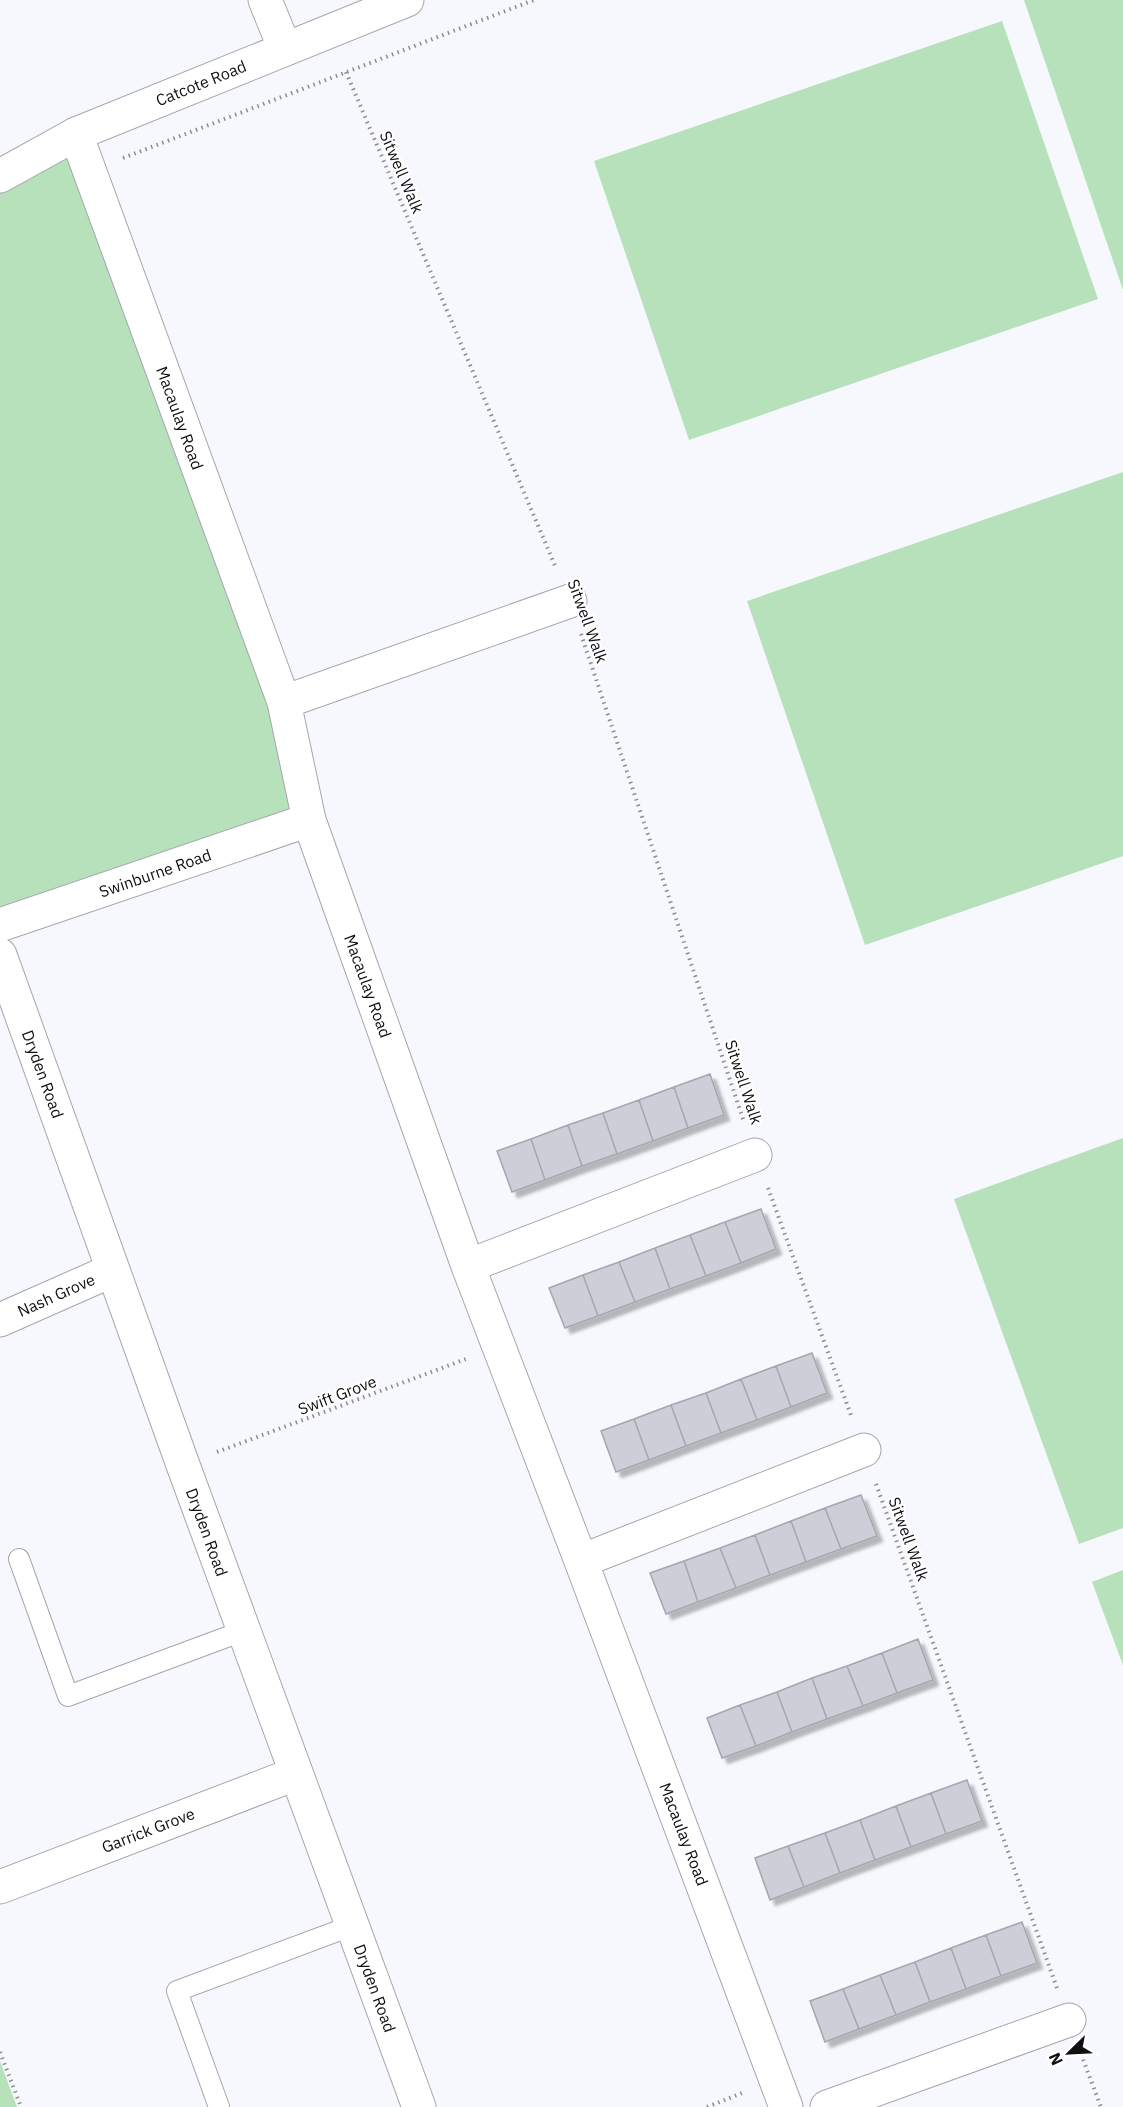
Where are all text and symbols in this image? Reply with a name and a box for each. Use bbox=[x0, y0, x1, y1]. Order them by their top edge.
street label: Catcote Road bbox=[153, 56, 249, 110]
street label: Sitwell Walk bbox=[376, 128, 429, 217]
street label: Macaulay Road bbox=[152, 364, 208, 472]
street label: Sitwell Walk bbox=[564, 576, 613, 666]
street label: Swinburne Road bbox=[96, 844, 214, 902]
street label: Macaulay Road bbox=[340, 932, 396, 1040]
street label: Dryden Road bbox=[18, 1027, 68, 1121]
street label: Sitwell Walk bbox=[721, 1037, 767, 1127]
street label: Nash Grove bbox=[14, 1269, 98, 1321]
street label: Swift Grove bbox=[295, 1371, 379, 1419]
street label: Dryden Road bbox=[182, 1485, 232, 1579]
street label: Sitwell Walk bbox=[885, 1494, 934, 1584]
street label: Macaulay Road bbox=[655, 1780, 713, 1888]
street label: Garrick Grove bbox=[99, 1803, 198, 1857]
street label: Dryden Road bbox=[350, 1941, 400, 2035]
north arrow bbox=[1039, 2023, 1099, 2083]
text: N bbox=[1044, 2050, 1067, 2068]

